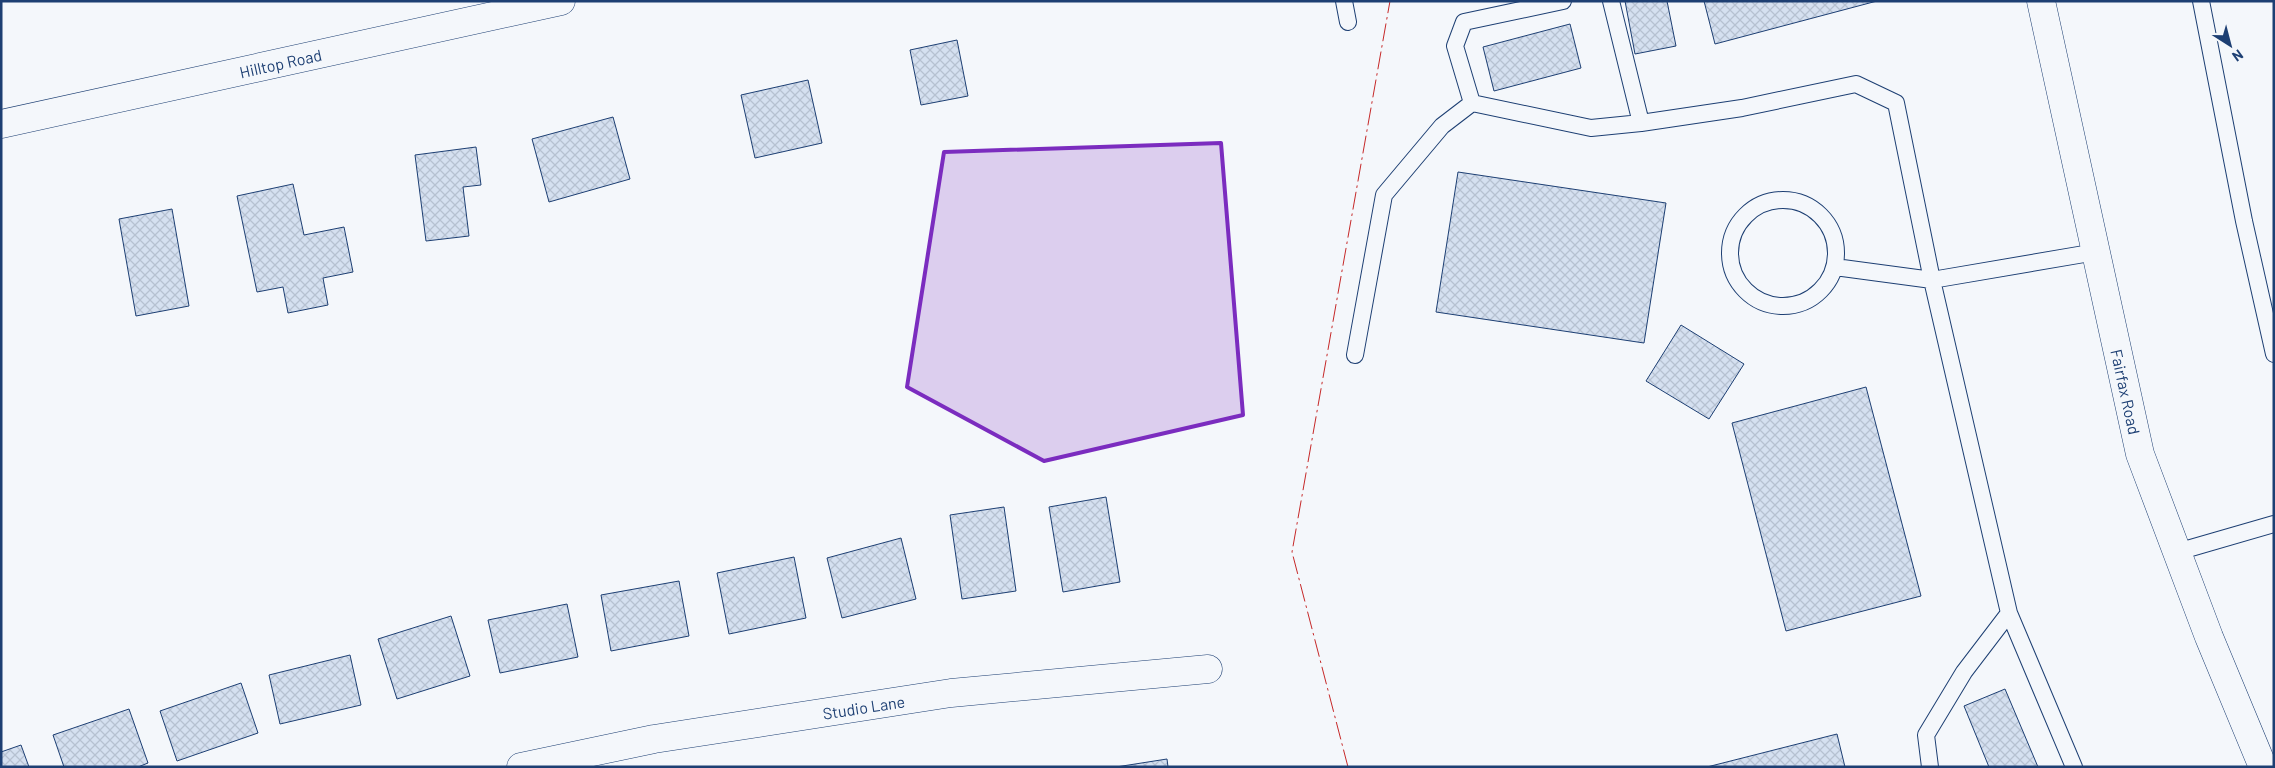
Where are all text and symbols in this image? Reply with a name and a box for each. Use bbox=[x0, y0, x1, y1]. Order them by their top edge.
north arrow bbox=[2205, 20, 2255, 70]
street label: Hilltop Road bbox=[237, 44, 323, 81]
text: N bbox=[2229, 46, 2247, 66]
street label: Fairfax Road bbox=[2108, 347, 2145, 436]
street label: Studio Lane bbox=[821, 691, 906, 722]

